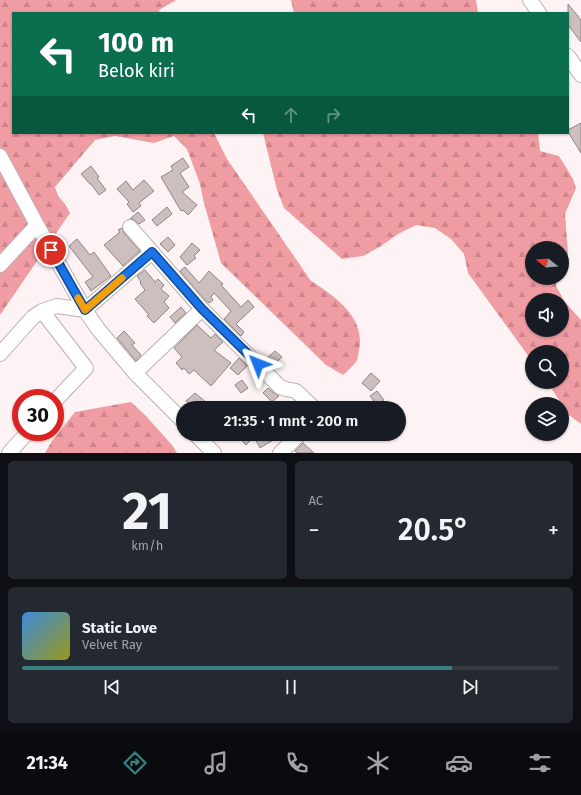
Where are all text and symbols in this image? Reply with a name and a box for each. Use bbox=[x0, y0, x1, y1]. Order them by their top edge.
text: 100 m bbox=[98, 26, 174, 59]
icon: left bbox=[32, 28, 84, 80]
text: Belok kiri bbox=[98, 60, 175, 82]
icon: left bbox=[238, 104, 260, 126]
icon: ahead bbox=[280, 104, 302, 126]
icon: right bbox=[322, 104, 344, 126]
pin bbox=[34, 233, 68, 267]
icon: arrive bbox=[40, 239, 62, 261]
north arrow bbox=[525, 241, 569, 285]
map controls bbox=[525, 241, 569, 441]
button: sound bbox=[525, 293, 569, 337]
position arrow bbox=[237, 343, 279, 385]
button: search bbox=[525, 345, 569, 389]
speed limit sign: 30 bbox=[12, 389, 64, 441]
button: layers bbox=[525, 397, 569, 441]
text: 21:35 · 1 mnt · 200 m bbox=[224, 412, 358, 430]
text: 21 bbox=[122, 480, 172, 543]
text: AC bbox=[309, 493, 323, 508]
text: 20.5° bbox=[398, 512, 469, 548]
text: − bbox=[309, 517, 320, 544]
text: + bbox=[548, 517, 559, 544]
text: km/h bbox=[131, 538, 163, 553]
text: Static Love bbox=[82, 619, 157, 637]
text: Velvet Ray bbox=[82, 637, 142, 652]
icon: previous bbox=[101, 676, 123, 698]
icon: pause bbox=[280, 676, 302, 698]
icon: next bbox=[459, 676, 481, 698]
icon: directions bbox=[121, 749, 149, 777]
icon: music bbox=[202, 749, 230, 777]
icon: phone bbox=[283, 749, 311, 777]
icon: climate bbox=[364, 749, 392, 777]
icon: car bbox=[445, 749, 473, 777]
icon: filters bbox=[526, 749, 554, 777]
text: 21:34 bbox=[27, 752, 68, 774]

